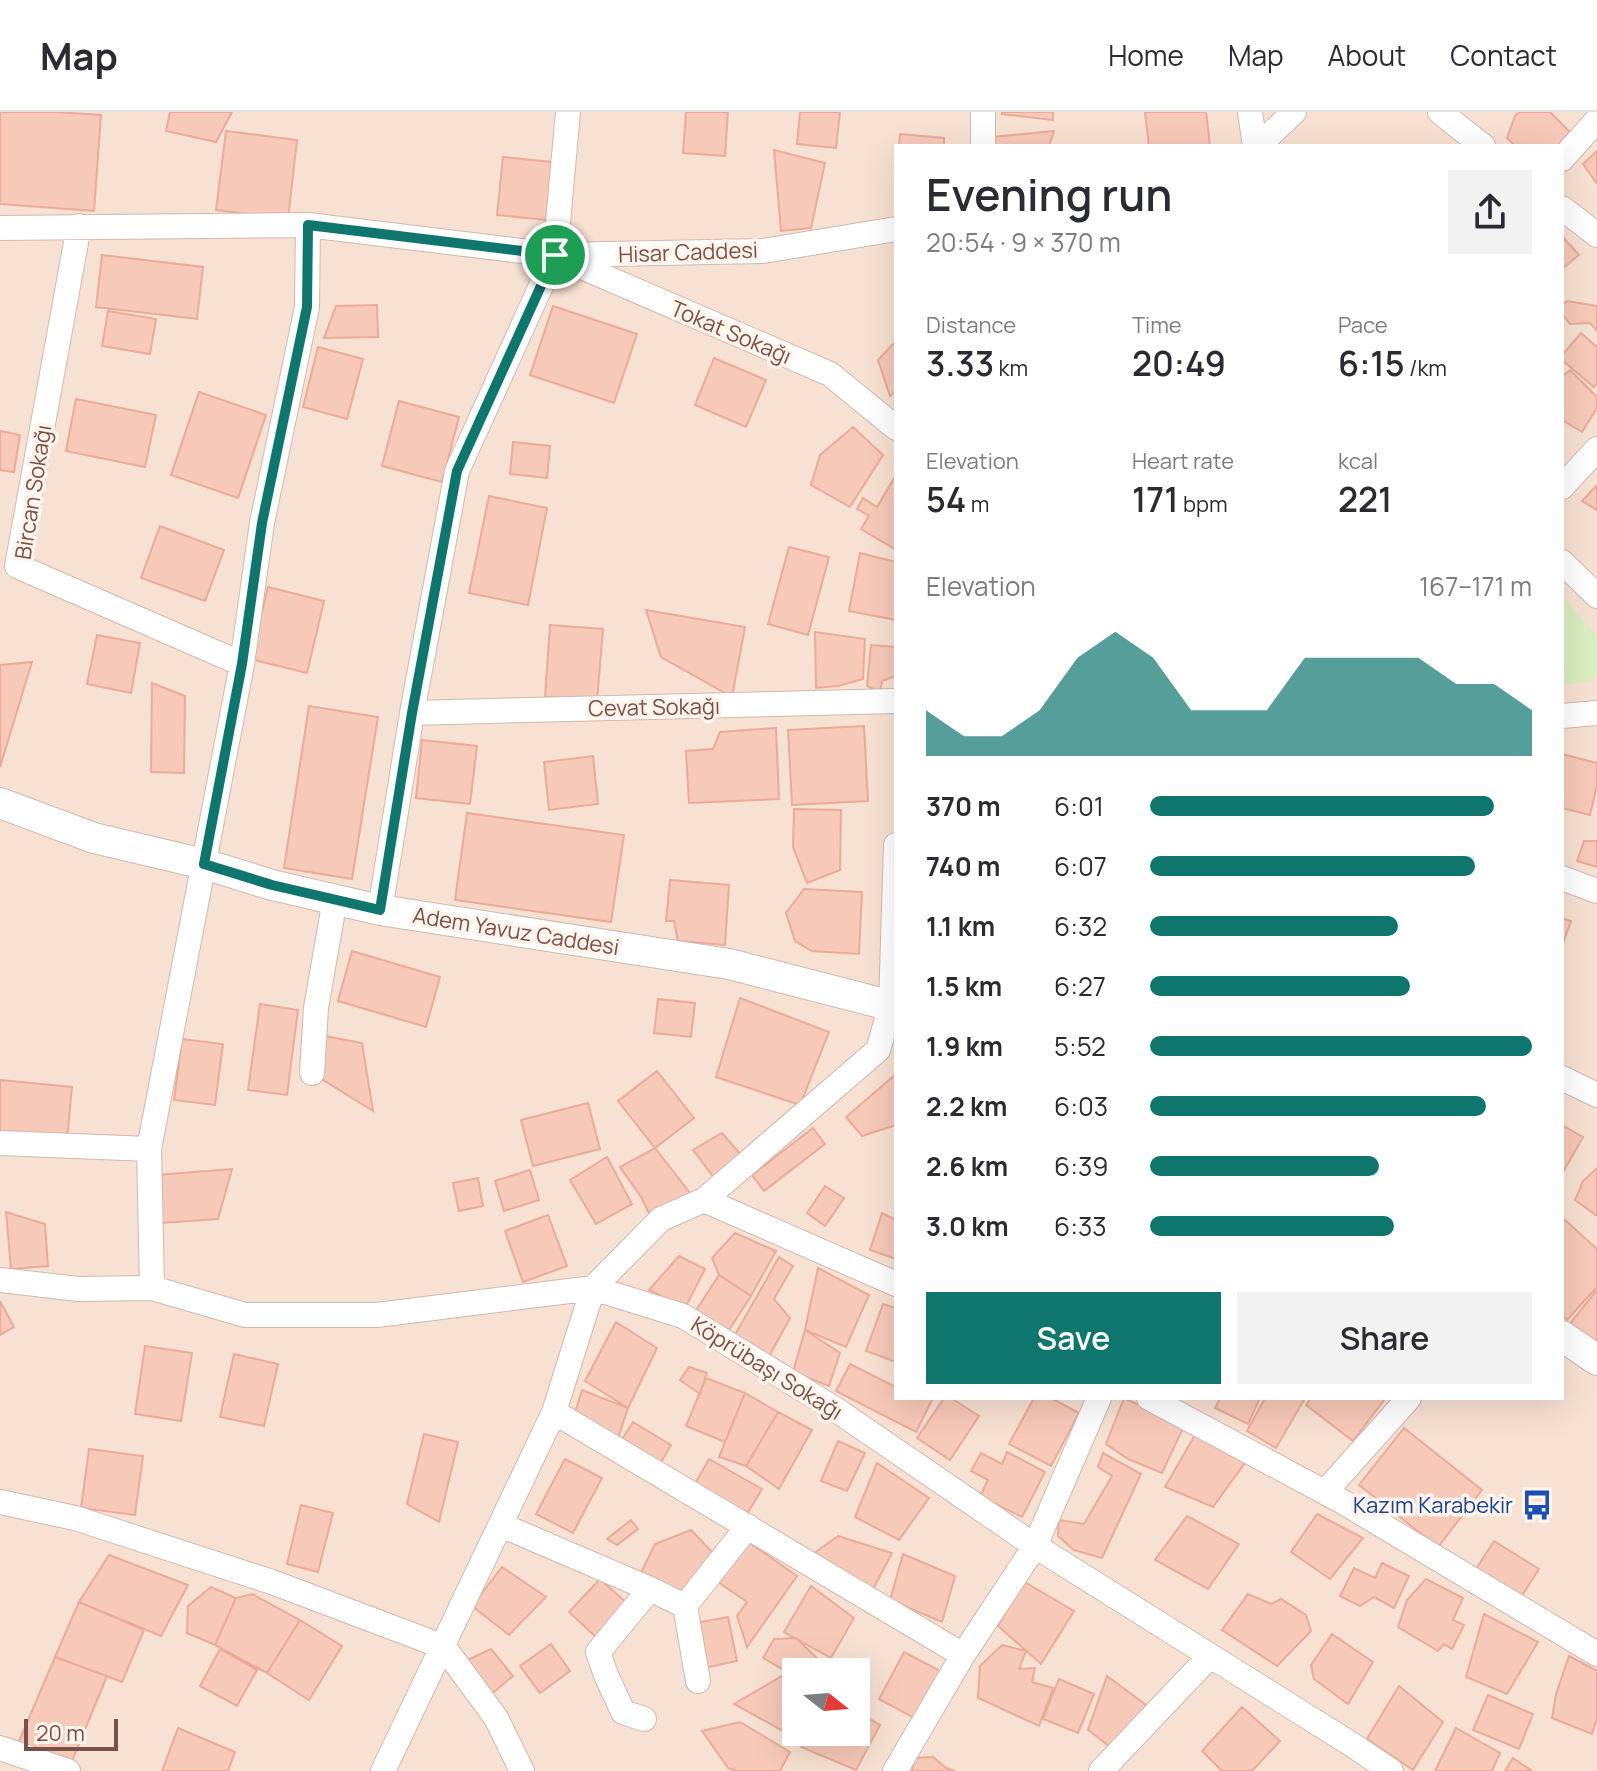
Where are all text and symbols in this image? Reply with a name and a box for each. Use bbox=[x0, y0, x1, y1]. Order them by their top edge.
text: Map bbox=[40, 29, 118, 81]
text: Home bbox=[1108, 36, 1184, 74]
text: Map bbox=[1228, 36, 1284, 74]
text: About bbox=[1328, 36, 1406, 74]
text: Contact bbox=[1450, 36, 1557, 74]
text: Evening run bbox=[926, 164, 1172, 224]
button: share bbox=[1448, 170, 1532, 254]
pin bbox=[521, 221, 589, 289]
text: 20:54 · 9 × 370 m bbox=[926, 224, 1121, 260]
icon: arrive bbox=[533, 233, 577, 277]
street label: Hisar Caddesi bbox=[618, 235, 758, 269]
street label: Tokat Sokağı bbox=[666, 293, 796, 371]
text: Distance bbox=[926, 310, 1016, 340]
text: Time bbox=[1132, 310, 1182, 340]
text: Pace bbox=[1338, 310, 1388, 340]
text: 3.33 bbox=[926, 340, 994, 386]
text: 20:49 bbox=[1132, 340, 1226, 386]
text: 6:15 bbox=[1338, 340, 1404, 386]
text: km bbox=[994, 353, 1028, 383]
text: /km bbox=[1404, 353, 1447, 383]
street label: Bircan Sokağı bbox=[8, 422, 58, 562]
text: Elevation bbox=[926, 446, 1019, 476]
text: Heart rate bbox=[1132, 446, 1234, 476]
text: kcal bbox=[1338, 446, 1378, 476]
text: 54 bbox=[926, 476, 966, 522]
text: 171 bbox=[1132, 476, 1178, 522]
text: 221 bbox=[1338, 476, 1392, 522]
text: m bbox=[966, 489, 989, 519]
text: bpm bbox=[1178, 489, 1228, 519]
text: Elevation bbox=[926, 568, 1036, 604]
text: 167–171 m bbox=[1419, 568, 1532, 604]
street label: Cevat Sokağı bbox=[588, 691, 720, 723]
text: 370 m bbox=[926, 788, 1001, 824]
text: 6:01 bbox=[1054, 788, 1104, 824]
text: 740 m bbox=[926, 848, 1000, 884]
text: 6:07 bbox=[1054, 848, 1107, 884]
street label: Adem Yavuz Caddesi bbox=[411, 900, 621, 962]
text: 1.1 km bbox=[926, 908, 995, 944]
text: 6:32 bbox=[1054, 908, 1107, 944]
text: 1.5 km bbox=[926, 968, 1002, 1004]
text: 6:27 bbox=[1054, 968, 1106, 1004]
text: 1.9 km bbox=[926, 1028, 1003, 1064]
text: 5:52 bbox=[1054, 1028, 1106, 1064]
text: 2.2 km bbox=[926, 1088, 1007, 1124]
text: 6:03 bbox=[1054, 1088, 1108, 1124]
text: 2.6 km bbox=[926, 1148, 1008, 1184]
text: 6:39 bbox=[1054, 1148, 1108, 1184]
text: 3.0 km bbox=[926, 1208, 1009, 1244]
text: 6:33 bbox=[1054, 1208, 1107, 1244]
button: Save bbox=[926, 1292, 1221, 1384]
button: Share bbox=[1237, 1292, 1532, 1384]
street label: Köprübaşı Sokağı bbox=[686, 1309, 848, 1427]
bus stop icon: Kazım Karabekir bbox=[1520, 1488, 1554, 1522]
place label: Kazım Karabekir bbox=[1353, 1490, 1513, 1520]
north arrow bbox=[782, 1658, 870, 1746]
map controls bbox=[782, 1658, 870, 1746]
scale bar bbox=[24, 1715, 118, 1751]
text: 20 m bbox=[36, 1718, 85, 1748]

